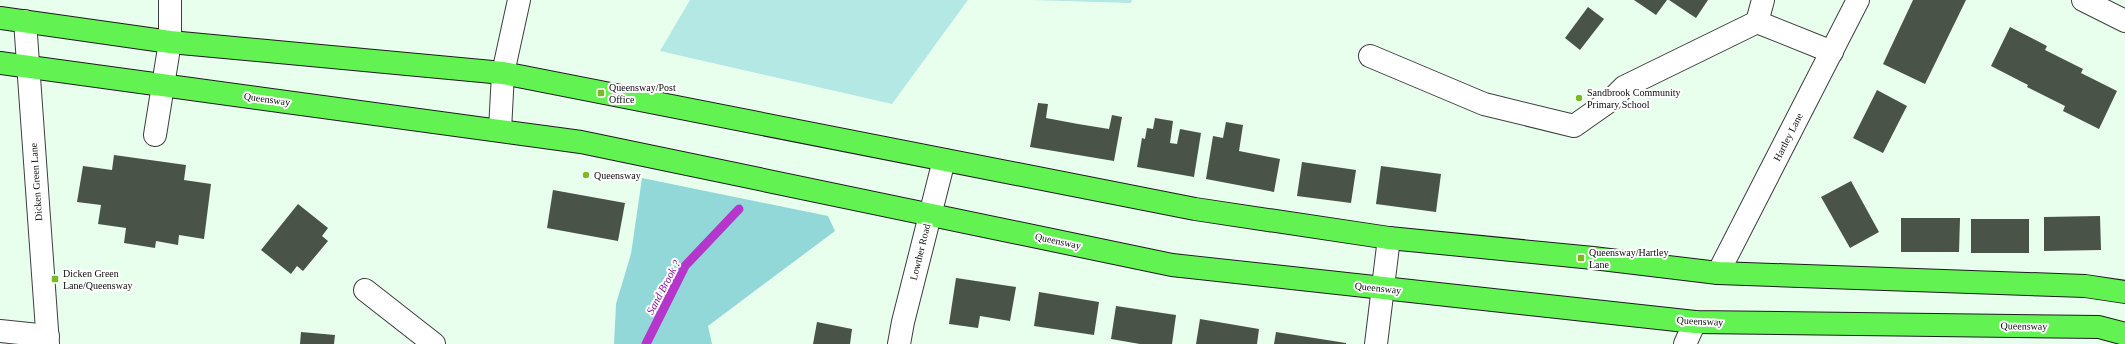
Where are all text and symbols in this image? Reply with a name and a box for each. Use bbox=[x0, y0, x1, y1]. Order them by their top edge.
place label: Queensway/Post Office bbox=[609, 82, 676, 105]
place label: Sandbrook Community Primary School bbox=[1587, 87, 1681, 110]
marker: Queensway/Post Office bbox=[596, 88, 606, 98]
street label: Queensway bbox=[243, 90, 291, 108]
marker: Sandbrook Community Primary School bbox=[1574, 93, 1584, 103]
street label: Hartley Lane bbox=[1771, 111, 1805, 163]
street label: Dicken Green Lane bbox=[28, 142, 44, 221]
marker: Queensway bbox=[581, 170, 591, 180]
place label: Queensway bbox=[594, 170, 641, 181]
street label: Lowther Road bbox=[908, 223, 932, 281]
street label: Queensway bbox=[1034, 231, 1082, 251]
place label: Queensway/Hartley Lane bbox=[1589, 247, 1668, 270]
marker: Queensway/Hartley Lane bbox=[1576, 253, 1586, 263]
water label: Sand Brook ? bbox=[644, 257, 682, 316]
place label: Dicken Green Lane/Queensway bbox=[63, 268, 132, 291]
marker: Dicken Green Lane/Queensway bbox=[50, 274, 60, 284]
street label: Queensway bbox=[1354, 280, 1402, 296]
street label: Queensway bbox=[1676, 314, 1724, 328]
street label: Queensway bbox=[2001, 320, 2047, 332]

